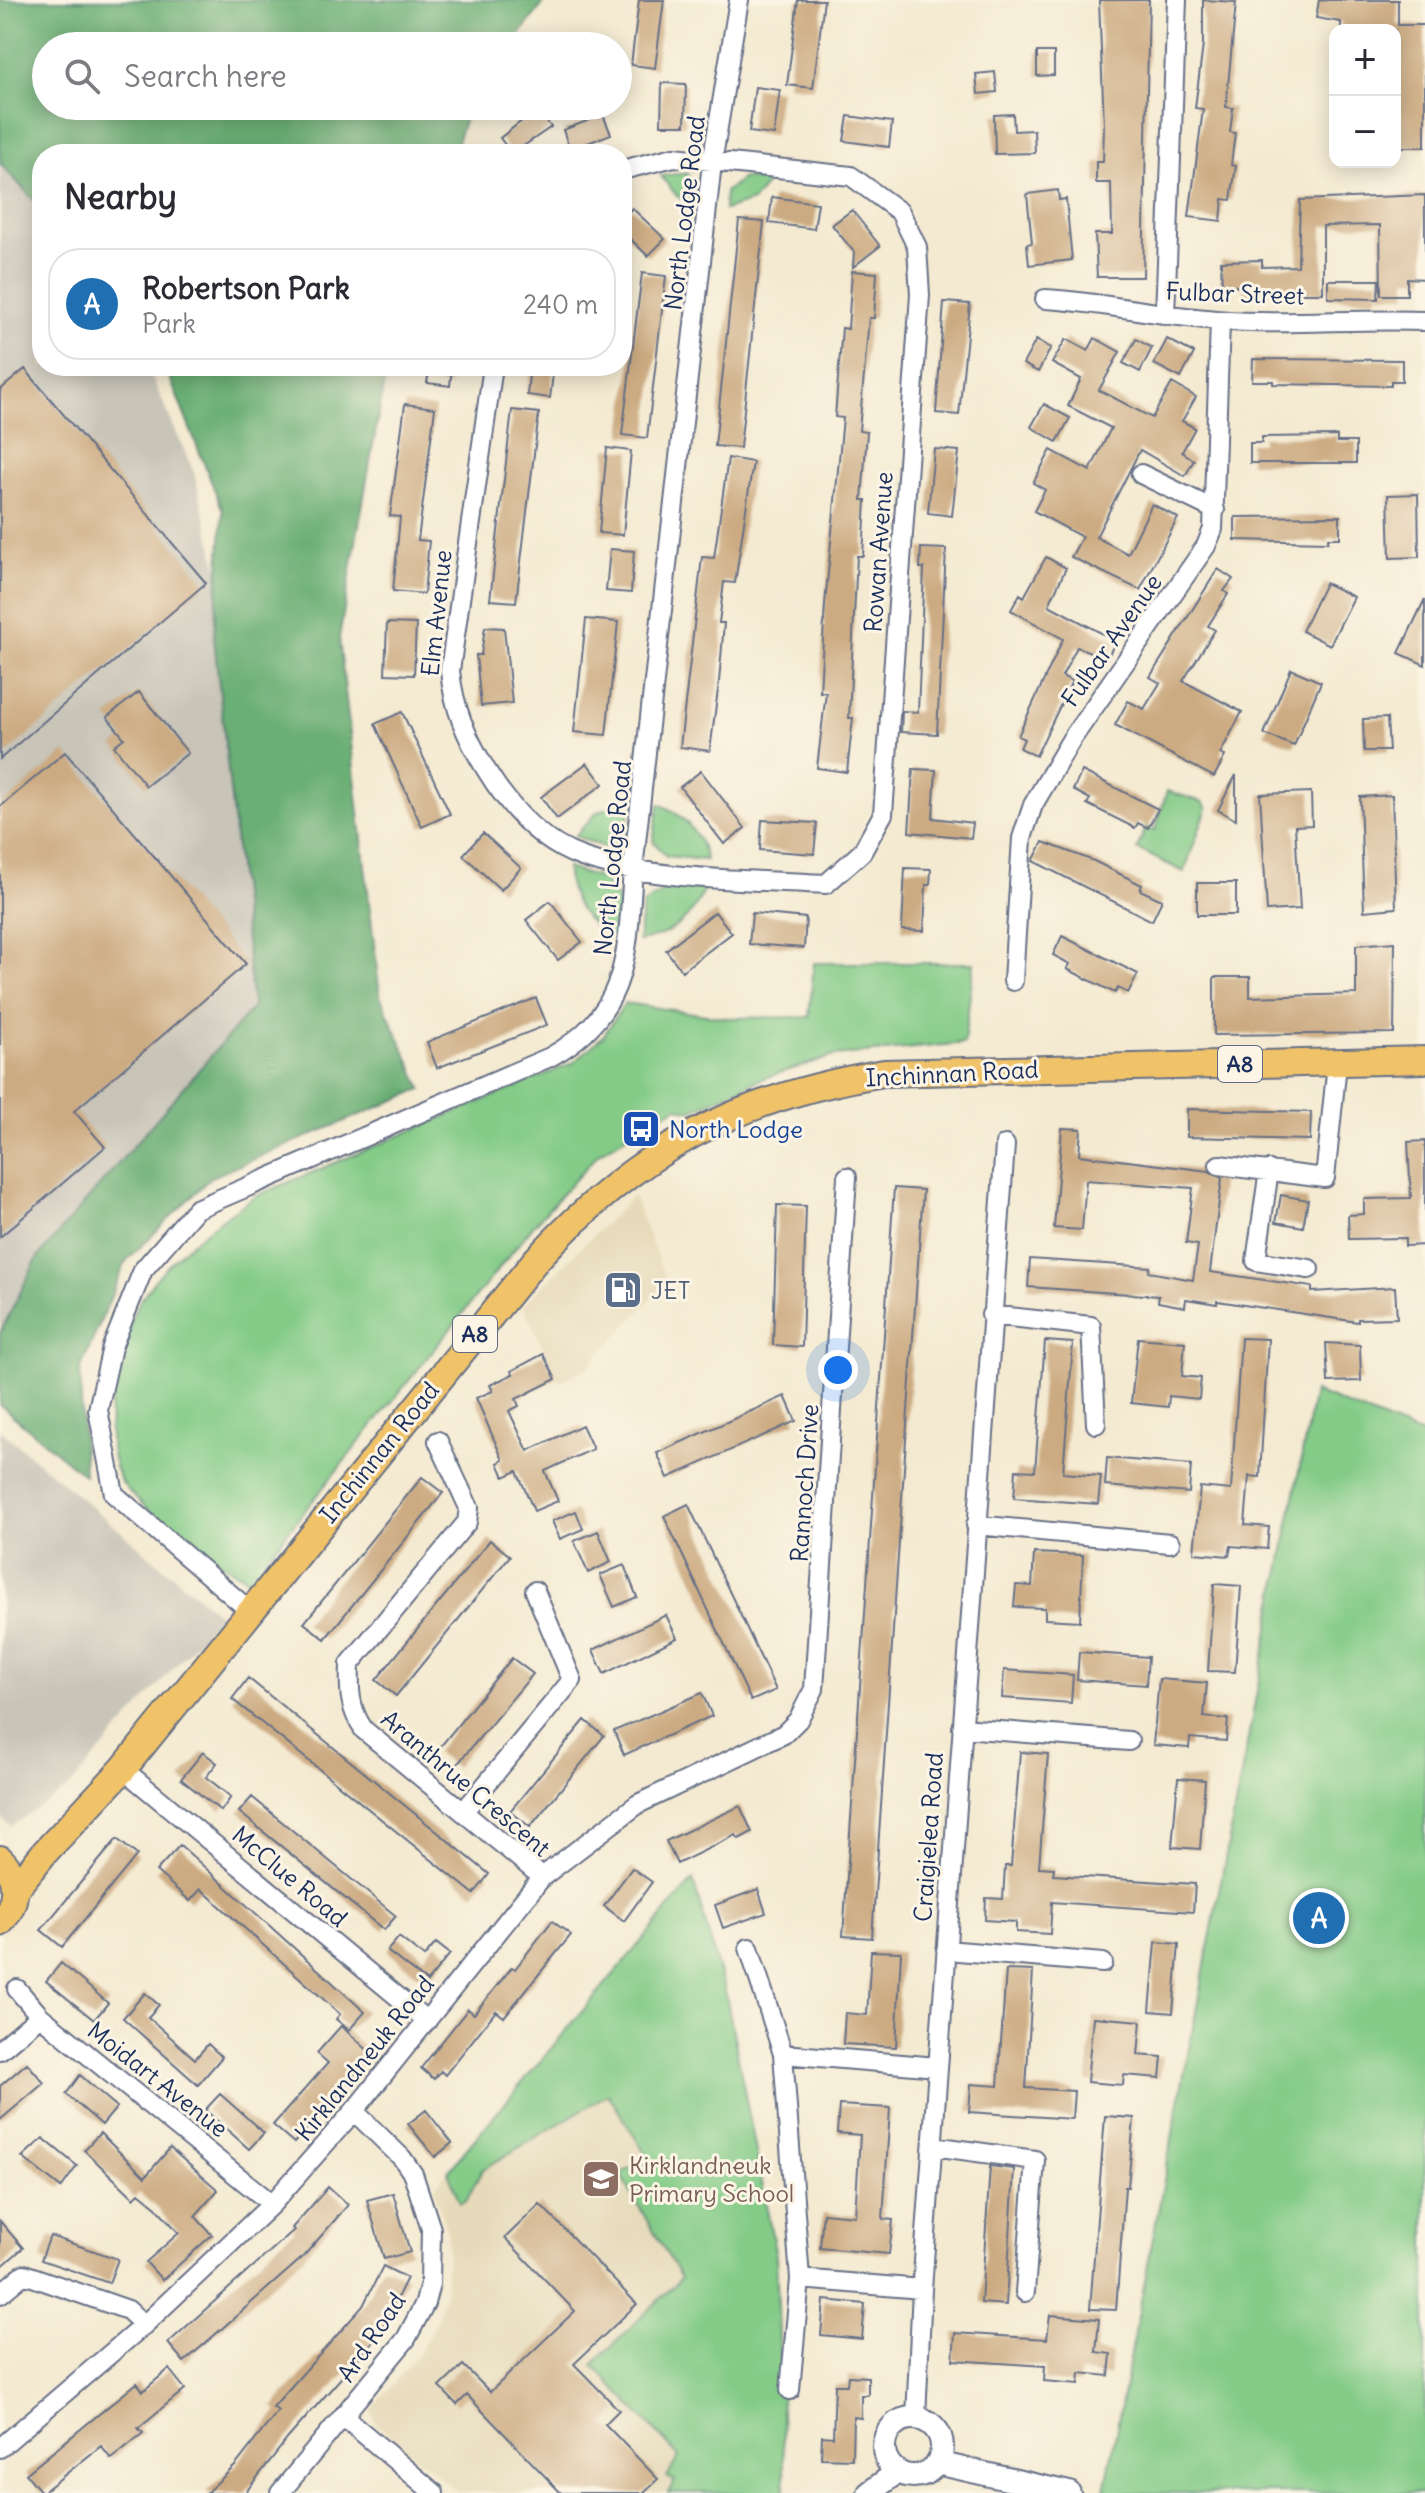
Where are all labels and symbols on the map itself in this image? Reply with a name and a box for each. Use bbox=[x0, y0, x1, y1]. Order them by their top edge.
street label: North Lodge Road bbox=[657, 114, 711, 312]
street label: Fulbar Street bbox=[1165, 276, 1305, 310]
street label: Rowan Avenue bbox=[857, 471, 899, 633]
street label: Elm Avenue bbox=[414, 548, 458, 678]
street label: Fulbar Avenue bbox=[1054, 568, 1168, 712]
street label: North Lodge Road bbox=[587, 759, 637, 957]
road number: A8 bbox=[1218, 1046, 1262, 1082]
street label: Inchinnan Road bbox=[865, 1053, 1039, 1093]
bus stop icon: North Lodge bbox=[620, 1108, 662, 1150]
place label: North Lodge bbox=[669, 1114, 803, 1144]
fuel station icon: JET bbox=[602, 1269, 644, 1311]
place label: JET bbox=[651, 1275, 690, 1305]
road number: A8 bbox=[453, 1316, 497, 1352]
your location bbox=[818, 1350, 858, 1390]
street label: Inchinnan Road bbox=[313, 1375, 445, 1529]
street label: Rannoch Drive bbox=[784, 1403, 824, 1563]
street label: Aranthrue Crescent bbox=[375, 1703, 557, 1863]
street label: Craigielea Road bbox=[907, 1751, 949, 1923]
street label: McClue Road bbox=[226, 1819, 354, 1933]
pin: A bbox=[1293, 1888, 1345, 1948]
street label: Kirklandneuk Road bbox=[288, 1969, 440, 2147]
street label: Moidart Avenue bbox=[82, 2015, 234, 2143]
place label: Kirklandneuk Primary School bbox=[629, 2150, 794, 2208]
school or university icon: Kirklandneuk Primary School bbox=[580, 2158, 622, 2200]
street label: Ard Road bbox=[330, 2287, 412, 2387]

